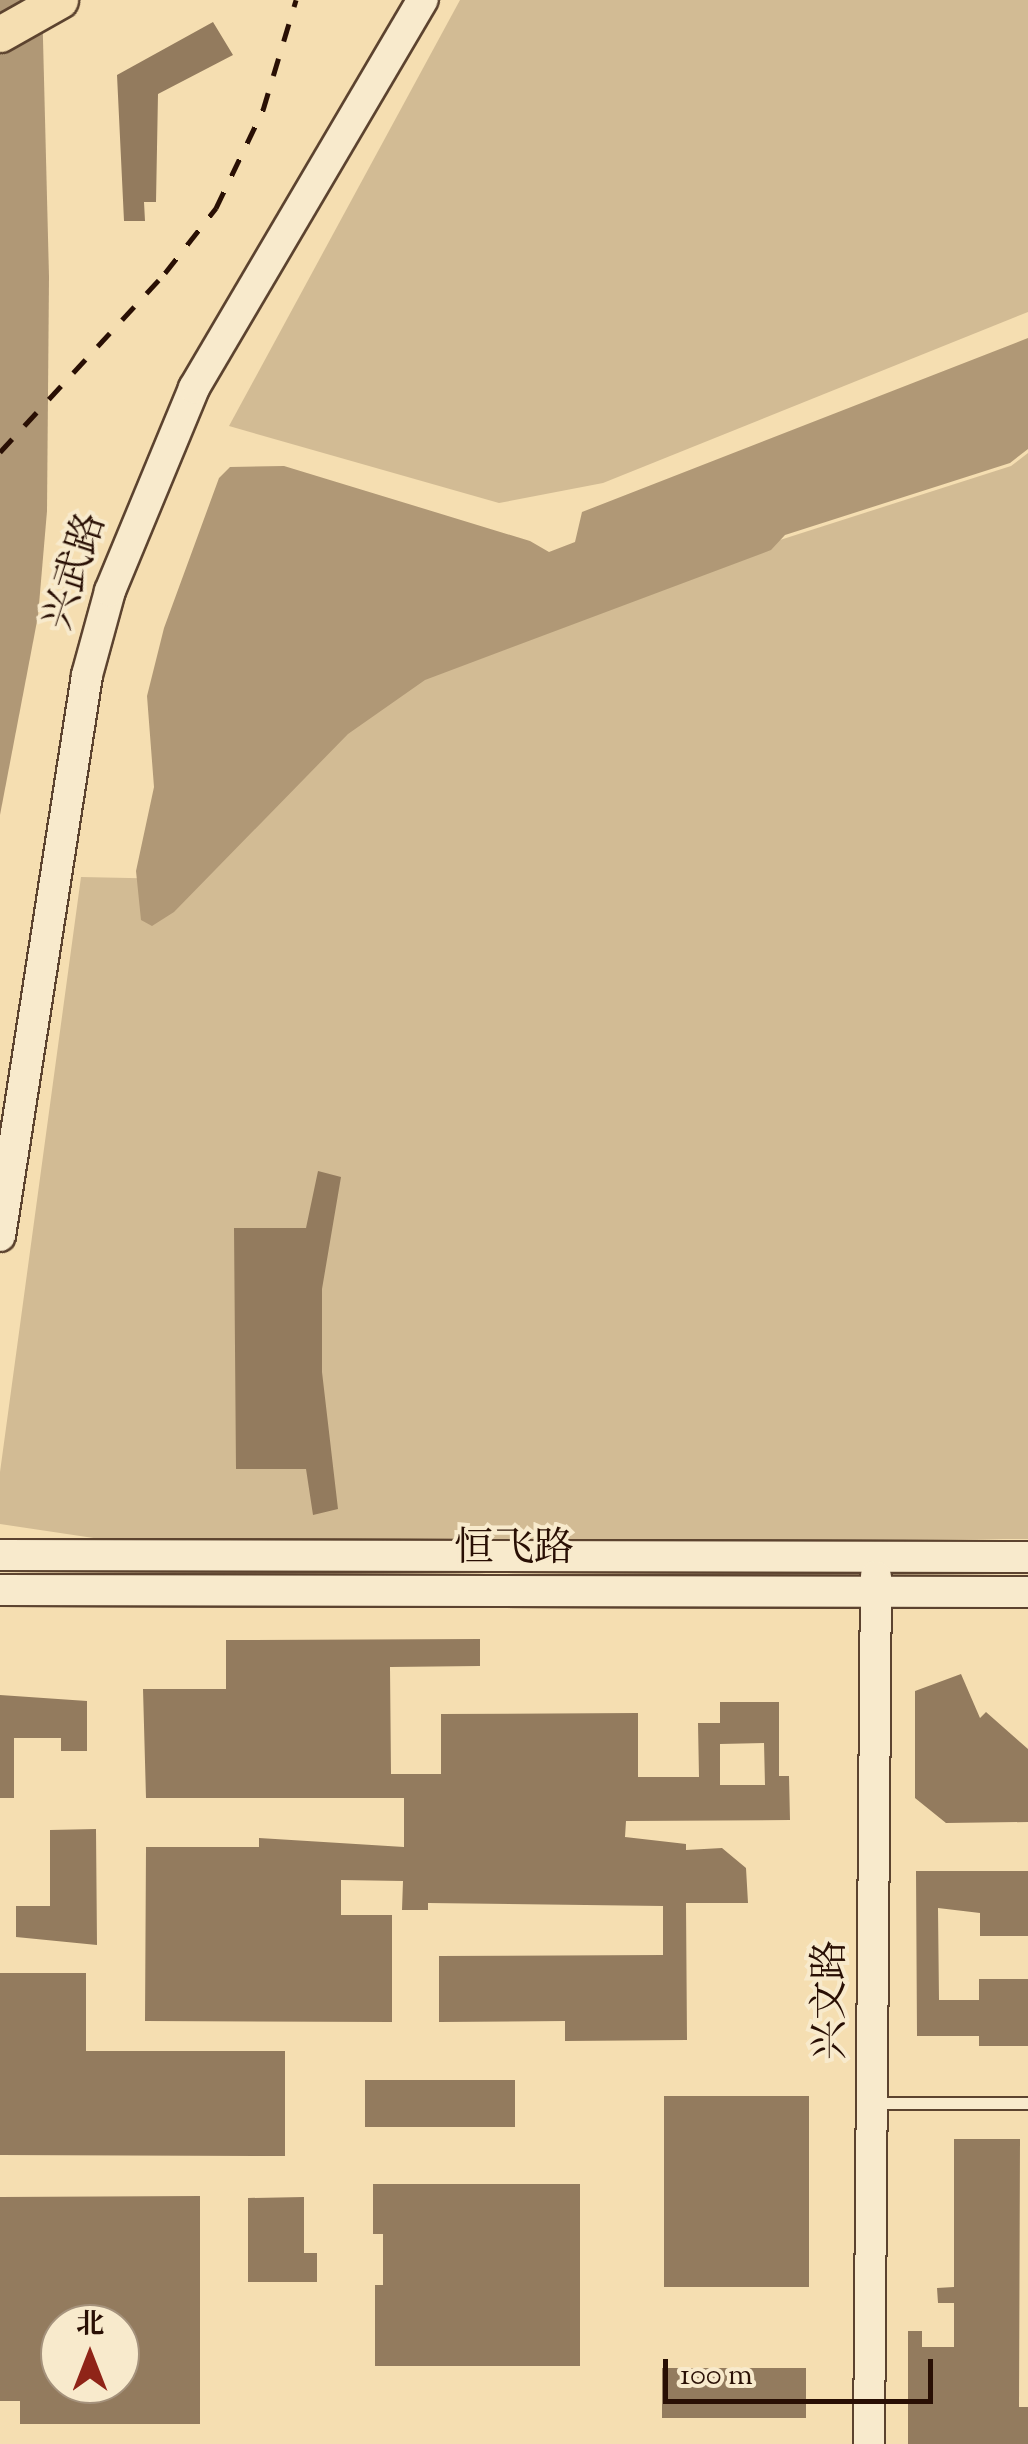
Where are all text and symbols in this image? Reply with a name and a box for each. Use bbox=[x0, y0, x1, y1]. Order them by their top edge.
street label: 兴武路 bbox=[36, 508, 118, 636]
street label: 恒飞路 bbox=[454, 1527, 574, 1575]
street label: 兴文路 bbox=[809, 1940, 857, 2060]
north arrow bbox=[40, 2304, 140, 2404]
text: 北 bbox=[76, 2306, 104, 2346]
scale bar bbox=[668, 2339, 938, 2401]
text: 100 m bbox=[680, 2355, 753, 2398]

